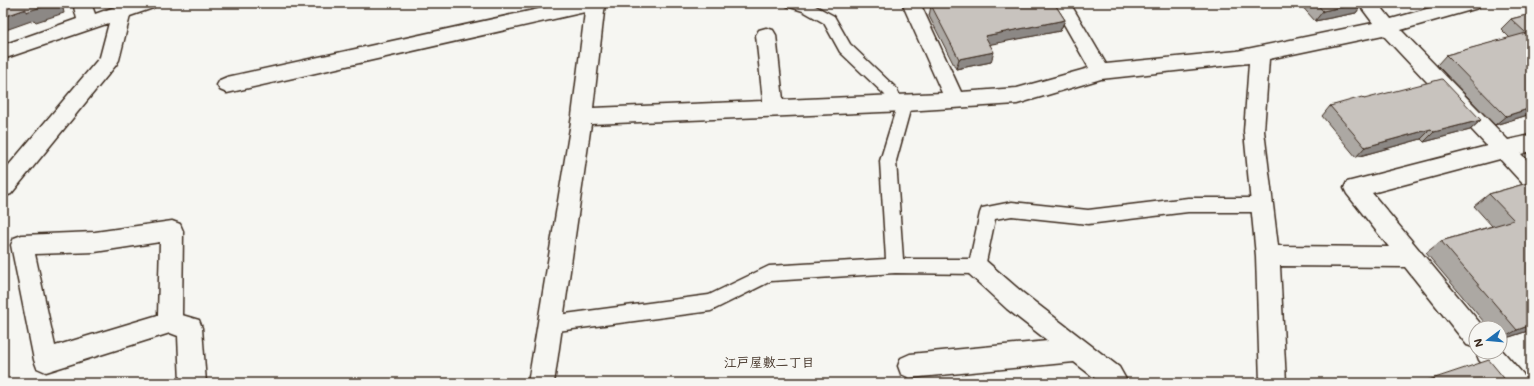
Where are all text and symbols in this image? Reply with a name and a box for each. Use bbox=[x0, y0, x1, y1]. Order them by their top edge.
north arrow bbox=[1468, 320, 1508, 360]
text: N bbox=[1470, 337, 1486, 349]
district label: 江戸屋敷二丁目 bbox=[723, 353, 815, 370]

